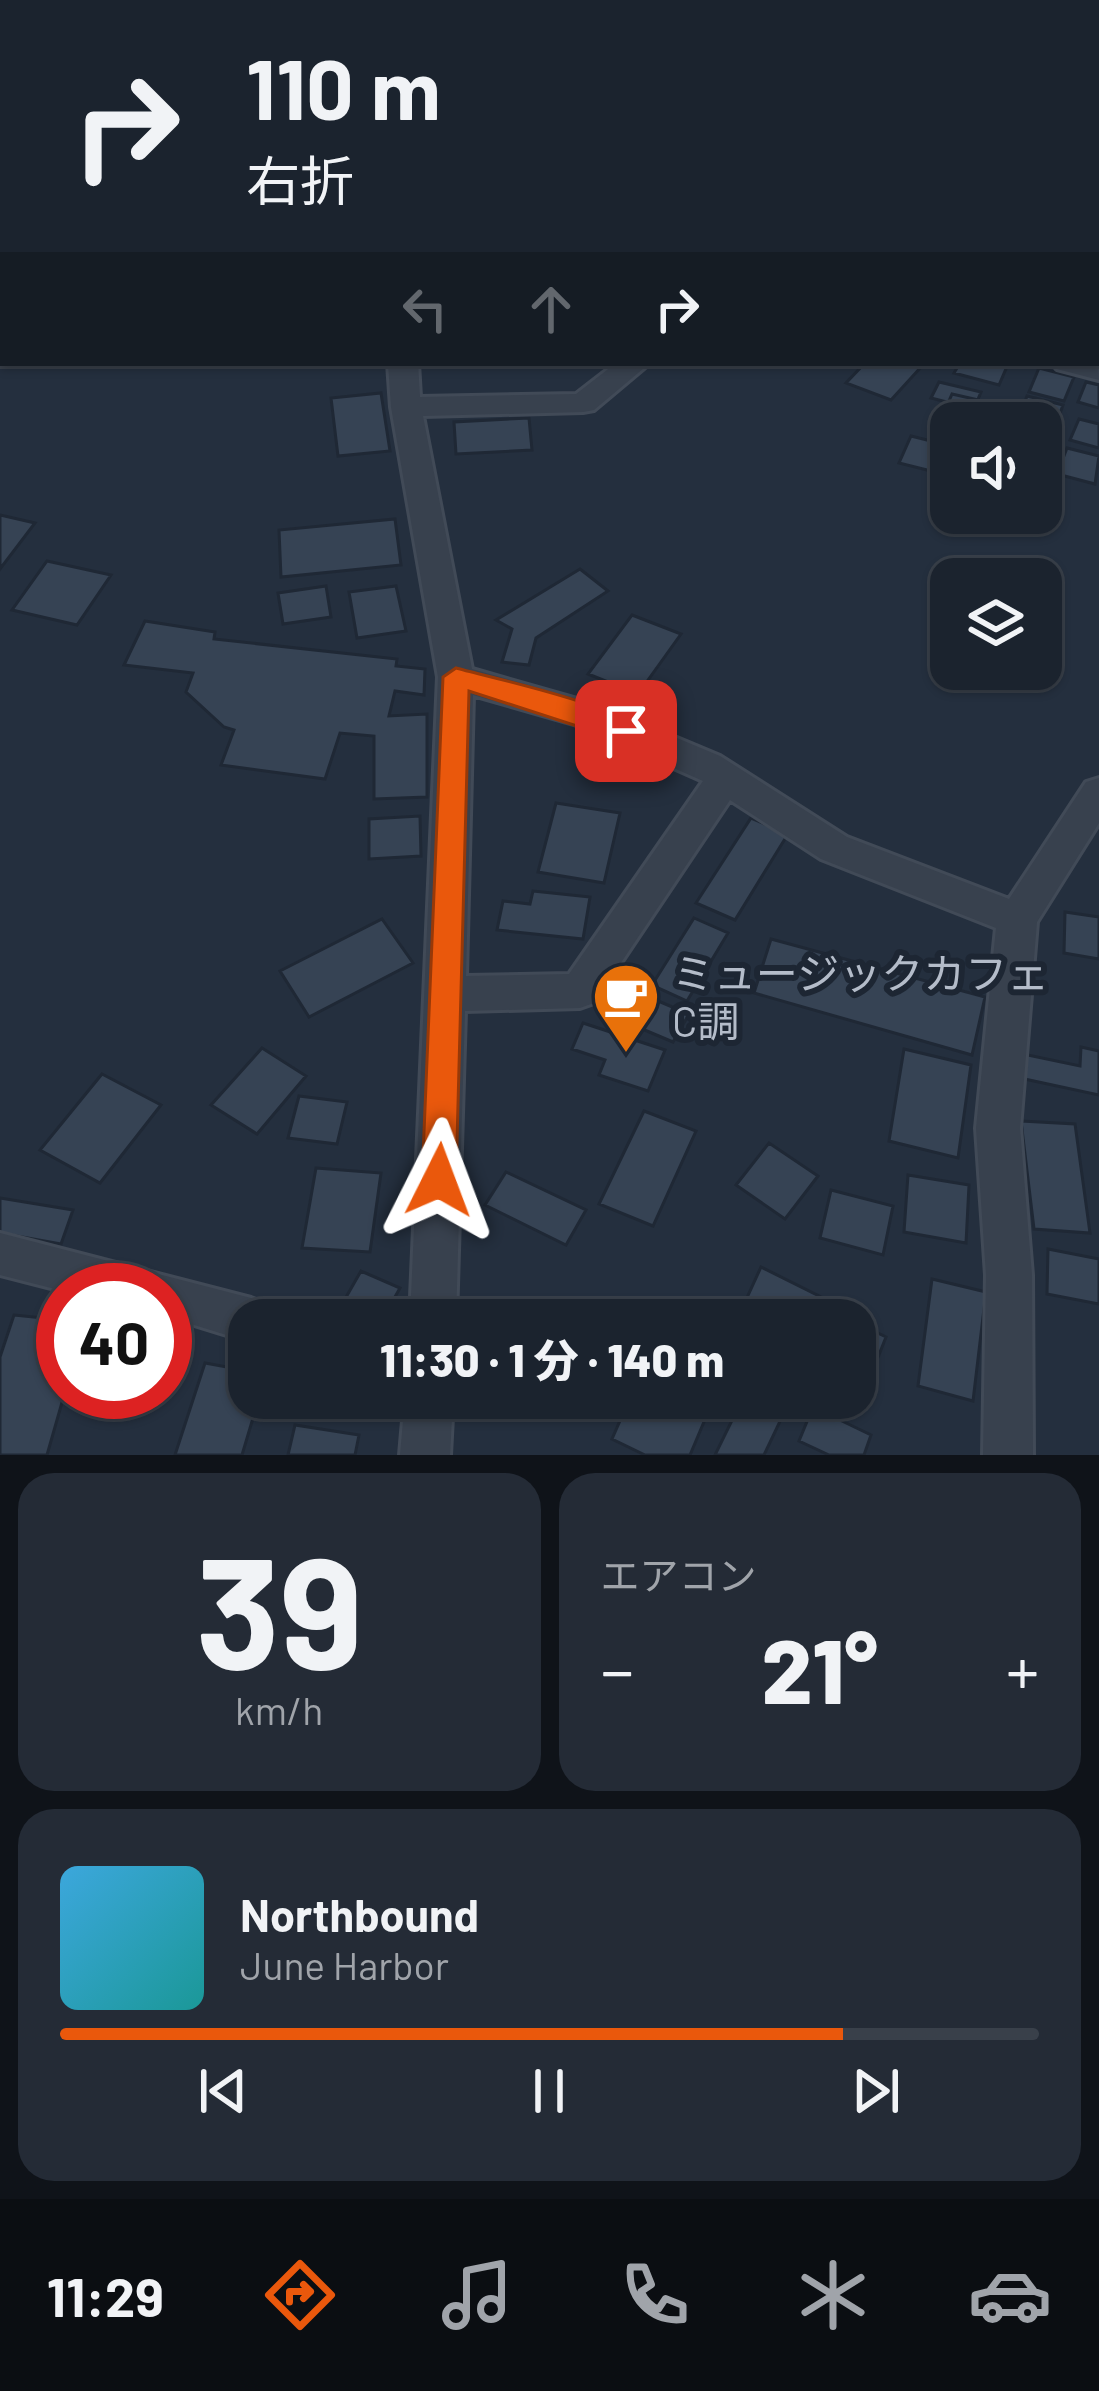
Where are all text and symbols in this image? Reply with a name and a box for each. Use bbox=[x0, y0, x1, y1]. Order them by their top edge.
text: 110 m bbox=[246, 36, 441, 137]
icon: right bbox=[48, 48, 204, 204]
text: 右折 bbox=[246, 147, 354, 212]
icon: left bbox=[392, 276, 458, 342]
icon: ahead bbox=[518, 276, 584, 342]
icon: right bbox=[644, 276, 710, 342]
map controls bbox=[930, 402, 1062, 690]
button: sound bbox=[930, 402, 1062, 534]
button: layers bbox=[930, 558, 1062, 690]
pin bbox=[575, 680, 677, 782]
icon: arrive bbox=[593, 698, 659, 764]
place label: ミュージックカフェ C調 bbox=[672, 947, 1049, 1045]
cafe icon: ミュージックカフェ C調 bbox=[591, 961, 661, 1055]
position arrow bbox=[376, 1117, 502, 1243]
speed limit sign: 40 bbox=[36, 1263, 192, 1419]
text: 11:30 · 1 分 · 140 m bbox=[380, 1332, 724, 1386]
text: 39 bbox=[196, 1514, 363, 1701]
text: エアコン bbox=[601, 1551, 757, 1598]
text: 21° bbox=[762, 1614, 878, 1722]
text: − bbox=[601, 1629, 634, 1708]
text: + bbox=[1006, 1629, 1039, 1708]
text: km/h bbox=[235, 1686, 323, 1733]
text: Northbound bbox=[240, 1887, 479, 1941]
text: June Harbor bbox=[240, 1941, 449, 1988]
icon: previous bbox=[190, 2058, 256, 2124]
icon: pause bbox=[516, 2058, 582, 2124]
icon: next bbox=[843, 2058, 909, 2124]
icon: directions bbox=[258, 2253, 342, 2337]
icon: music bbox=[435, 2253, 519, 2337]
icon: phone bbox=[613, 2253, 697, 2337]
icon: climate bbox=[791, 2253, 875, 2337]
icon: car bbox=[968, 2253, 1052, 2337]
text: 11:29 bbox=[47, 2263, 164, 2328]

